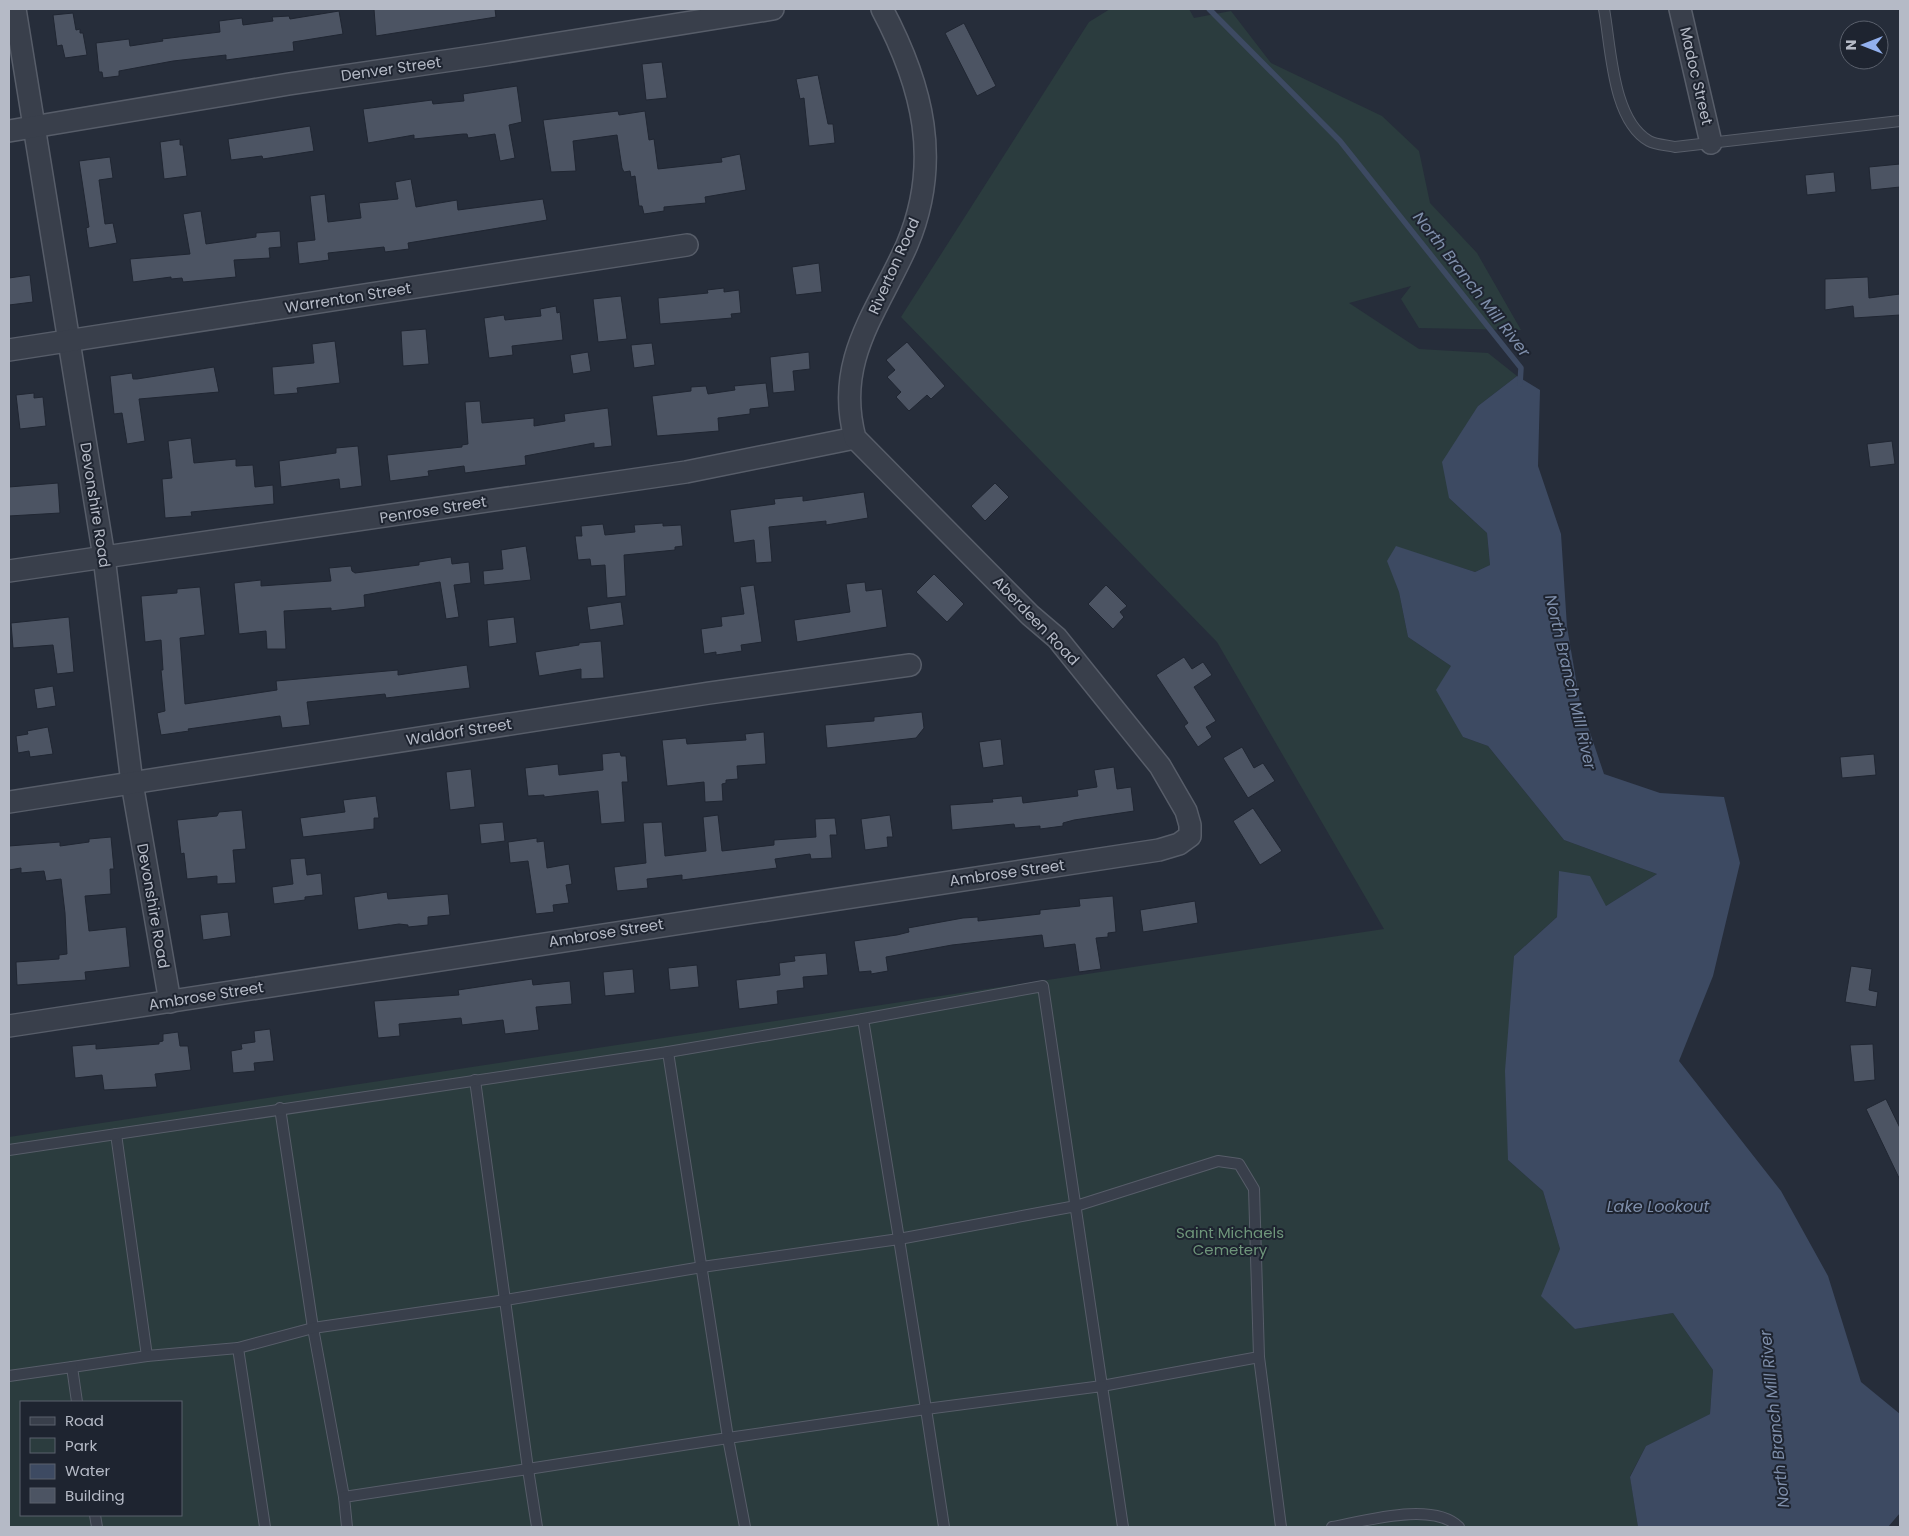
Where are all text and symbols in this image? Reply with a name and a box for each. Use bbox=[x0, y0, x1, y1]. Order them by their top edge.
north arrow bbox=[1839, 20, 1889, 70]
street label: Madoc Street bbox=[1675, 25, 1718, 127]
text: N bbox=[1841, 40, 1861, 50]
street label: Denver Street bbox=[340, 51, 442, 86]
water label: North Branch Mill River bbox=[1408, 207, 1536, 363]
street label: Riverton Road bbox=[863, 214, 924, 317]
street label: Warrenton Street bbox=[283, 277, 413, 318]
street label: Devonshire Road bbox=[75, 441, 116, 569]
street label: Penrose Street bbox=[378, 491, 488, 528]
street label: Aberdeen Road bbox=[988, 571, 1084, 670]
water label: North Branch Mill River bbox=[1539, 592, 1602, 773]
street label: Waldorf Street bbox=[405, 713, 513, 750]
street label: Devonshire Road bbox=[132, 842, 175, 970]
street label: Ambrose Street bbox=[948, 854, 1066, 891]
street label: Ambrose Street bbox=[547, 913, 665, 952]
street label: Ambrose Street bbox=[147, 976, 265, 1015]
water label: Lake Lookout bbox=[1607, 1195, 1710, 1218]
park label: Saint Michaels Cemetery bbox=[1176, 1222, 1284, 1260]
water label: North Branch Mill River bbox=[1754, 1328, 1795, 1509]
legend bbox=[20, 1401, 182, 1516]
text: Road bbox=[65, 1410, 104, 1431]
text: Park bbox=[65, 1435, 97, 1456]
text: Water bbox=[65, 1460, 111, 1481]
text: Building bbox=[65, 1485, 125, 1506]

